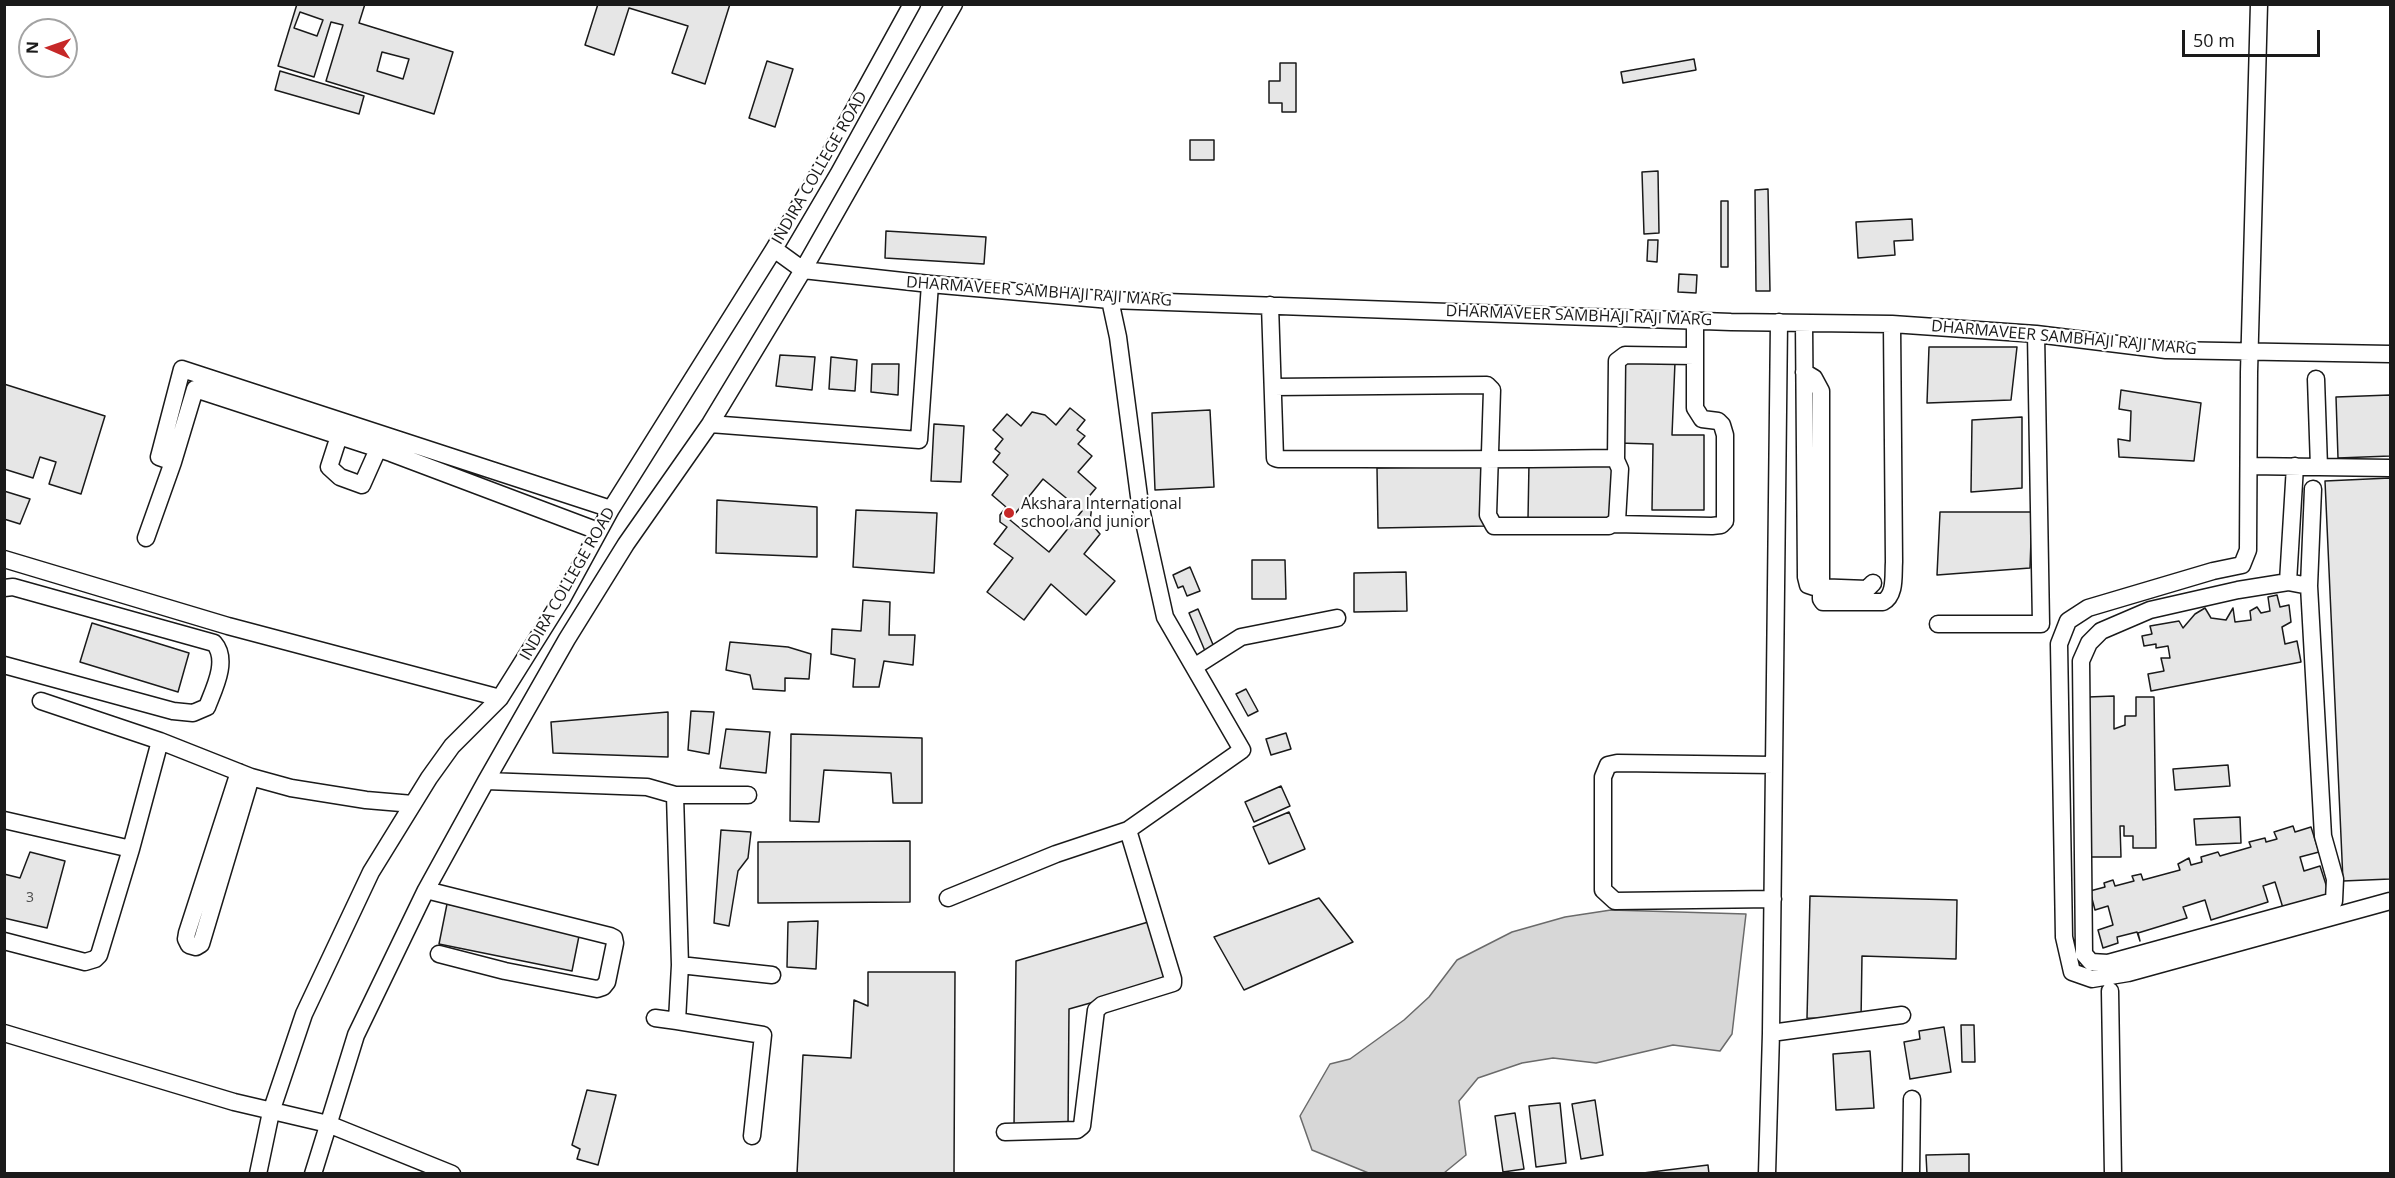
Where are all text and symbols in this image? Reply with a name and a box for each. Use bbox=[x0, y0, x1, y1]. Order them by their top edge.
north arrow bbox=[18, 18, 78, 78]
scale bar bbox=[2185, 18, 2323, 56]
text: 50 m bbox=[2193, 28, 2235, 52]
text: N bbox=[21, 41, 43, 54]
street label: INDIRA COLLEGE ROAD bbox=[768, 88, 872, 248]
street label: DHARMAVEER SAMBHAJI RAJI MARG bbox=[905, 273, 1173, 311]
street label: DHARMAVEER SAMBHAJI RAJI MARG bbox=[1445, 302, 1713, 330]
street label: DHARMAVEER SAMBHAJI RAJI MARG bbox=[1930, 317, 2198, 359]
place label: Akshara International school and junior bbox=[1021, 494, 1182, 532]
street label: INDIRA COLLEGE ROAD bbox=[516, 504, 620, 664]
marker: Akshara International school and junior bbox=[1002, 506, 1016, 520]
house number: 3 bbox=[26, 890, 34, 906]

